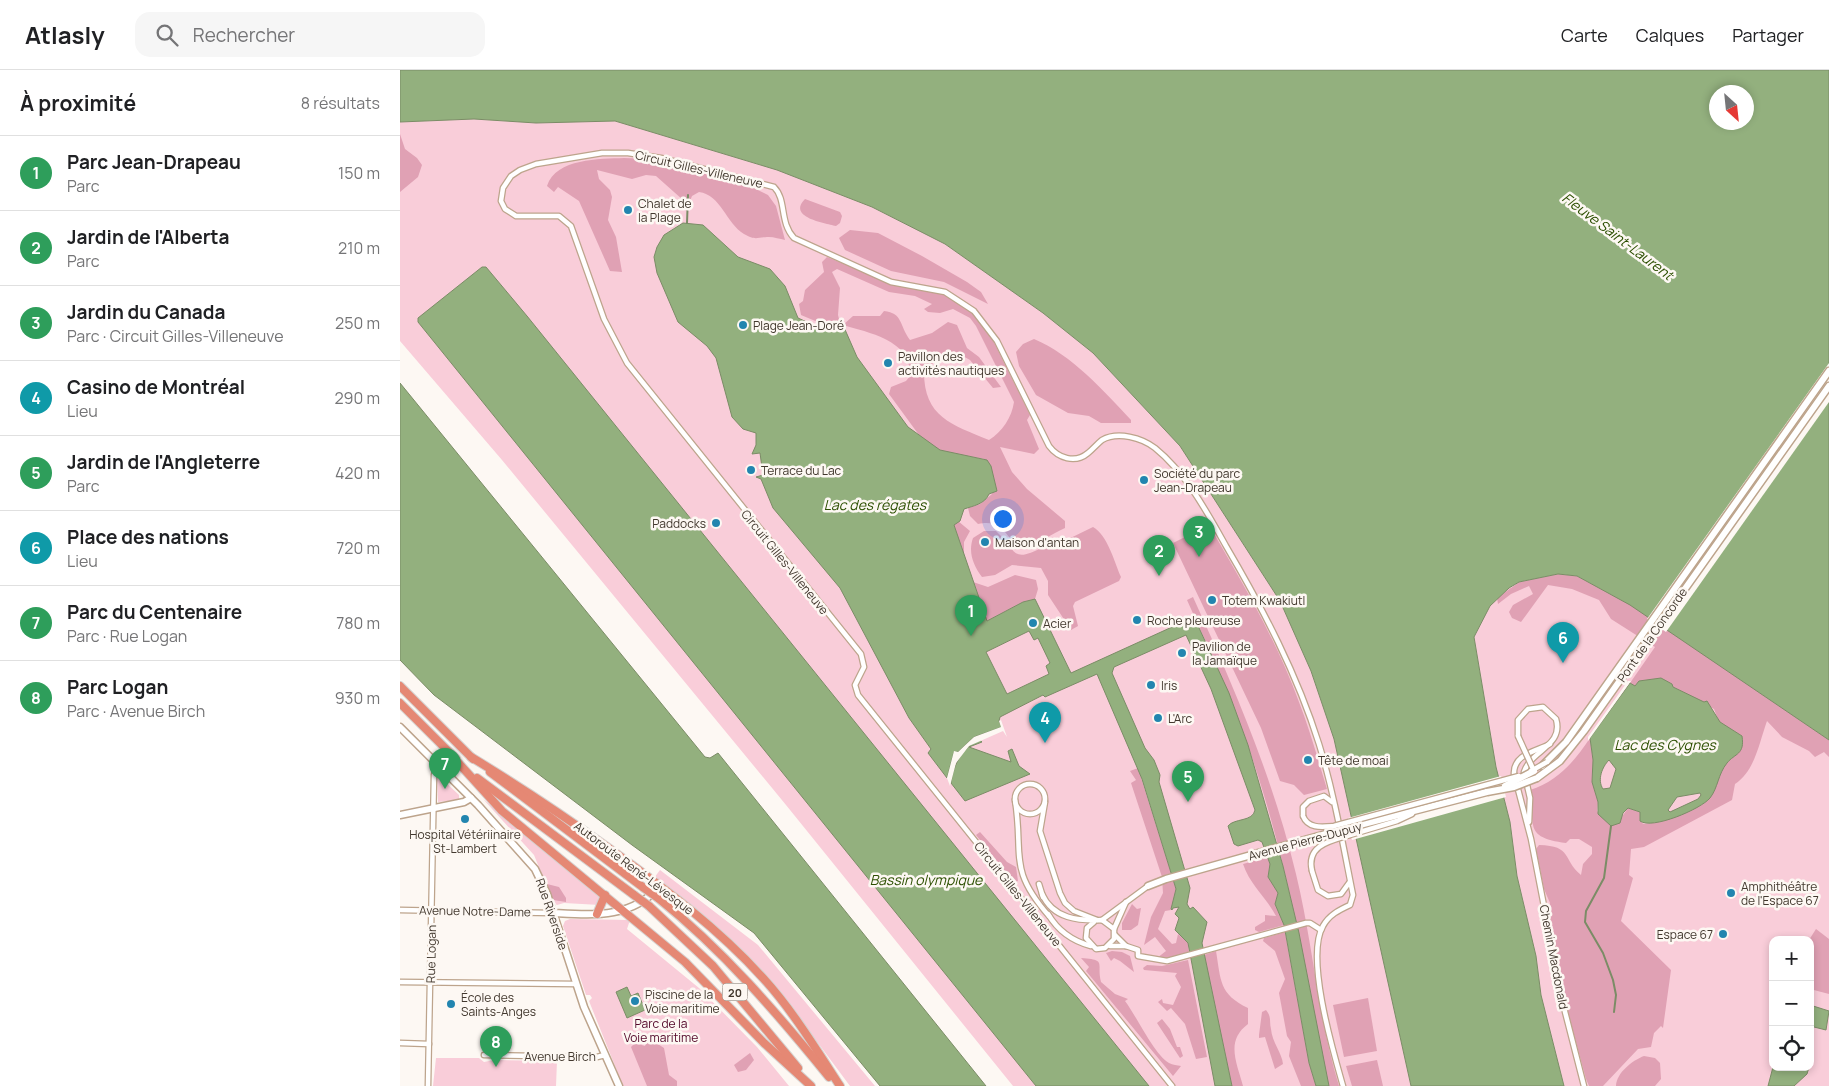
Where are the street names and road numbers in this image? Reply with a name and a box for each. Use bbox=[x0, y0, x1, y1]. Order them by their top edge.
street label: Circuit Gilles-Villeneuve bbox=[634, 146, 764, 192]
street label: Circuit Gilles-Villeneuve bbox=[737, 506, 833, 618]
street label: Pont de la Concorde bbox=[1613, 584, 1691, 686]
street label: Autoroute René-Lévesque bbox=[571, 817, 697, 919]
street label: Avenue Pierre-Dupuy bbox=[1246, 817, 1364, 864]
street label: Circuit Gilles-Villeneuve bbox=[970, 838, 1066, 950]
street label: Rue Riverside bbox=[532, 876, 572, 952]
street label: Avenue Notre-Dame bbox=[419, 902, 531, 920]
street label: Chemin Macdonald bbox=[1536, 903, 1572, 1011]
street label: Rue Logan bbox=[422, 925, 440, 983]
road number: 20 bbox=[722, 984, 748, 1000]
street label: Avenue Birch bbox=[524, 1048, 596, 1065]

